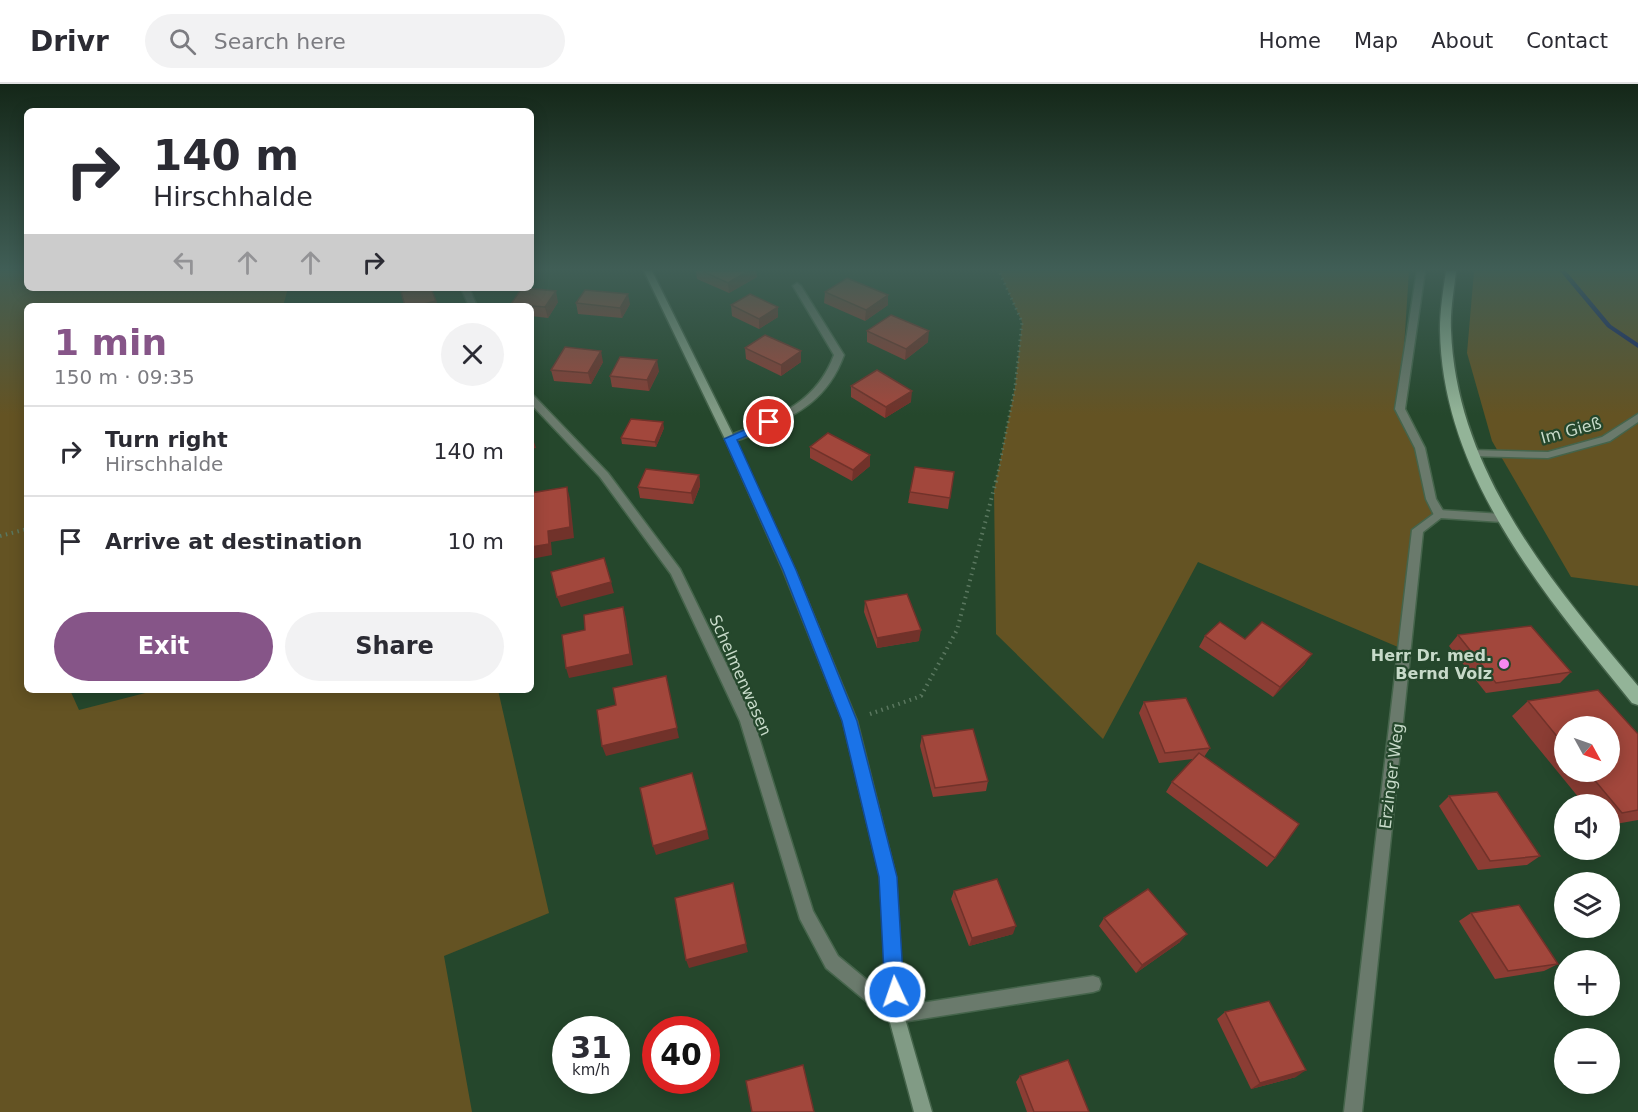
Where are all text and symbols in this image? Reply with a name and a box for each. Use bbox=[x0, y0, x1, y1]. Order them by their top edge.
search box bbox=[145, 14, 565, 68]
text: Drivr bbox=[30, 25, 109, 58]
icon: search bbox=[166, 25, 199, 58]
text: Search here bbox=[214, 29, 346, 54]
text: Home bbox=[1259, 29, 1321, 53]
text: Map bbox=[1354, 29, 1398, 53]
text: About bbox=[1431, 29, 1493, 53]
text: Contact bbox=[1526, 29, 1608, 53]
text: 140 m bbox=[153, 131, 299, 180]
icon: right bbox=[54, 132, 132, 210]
text: Hirschhalde bbox=[153, 181, 313, 212]
icon: left bbox=[168, 246, 201, 279]
icon: ahead bbox=[231, 246, 264, 279]
icon: ahead bbox=[294, 246, 327, 279]
icon: right bbox=[357, 246, 390, 279]
text: 1 min bbox=[54, 322, 167, 363]
button: close bbox=[441, 323, 504, 386]
text: 150 m · 09:35 bbox=[54, 365, 195, 389]
pin bbox=[743, 396, 794, 447]
icon: arrive bbox=[752, 405, 785, 438]
street label: Im Gieß bbox=[1539, 413, 1604, 448]
text: Turn right bbox=[105, 427, 228, 452]
icon: right bbox=[54, 435, 87, 468]
text: 140 m bbox=[434, 439, 504, 464]
text: Hirschhalde bbox=[105, 452, 223, 476]
icon: arrive bbox=[54, 525, 87, 558]
text: Arrive at destination bbox=[105, 529, 362, 554]
text: 10 m bbox=[448, 529, 504, 554]
button: Exit bbox=[54, 612, 273, 681]
button: Share bbox=[285, 612, 504, 681]
street label: Schelmenwasen bbox=[705, 612, 776, 739]
place label: Herr Dr. med. Bernd Volz bbox=[1371, 646, 1492, 683]
marker: Herr Dr. med. Bernd Volz bbox=[1497, 657, 1511, 671]
north arrow bbox=[1554, 716, 1620, 782]
map controls bbox=[1554, 716, 1620, 1094]
street label: Erzinger Weg bbox=[1376, 722, 1407, 830]
button: sound bbox=[1554, 794, 1620, 860]
button: layers bbox=[1554, 872, 1620, 938]
button: + bbox=[1554, 950, 1620, 1016]
position arrow bbox=[863, 960, 927, 1024]
speed limit sign: 40 bbox=[642, 1016, 720, 1094]
button: − bbox=[1554, 1028, 1620, 1094]
text: 31 bbox=[570, 1030, 612, 1065]
text: km/h bbox=[572, 1061, 610, 1079]

